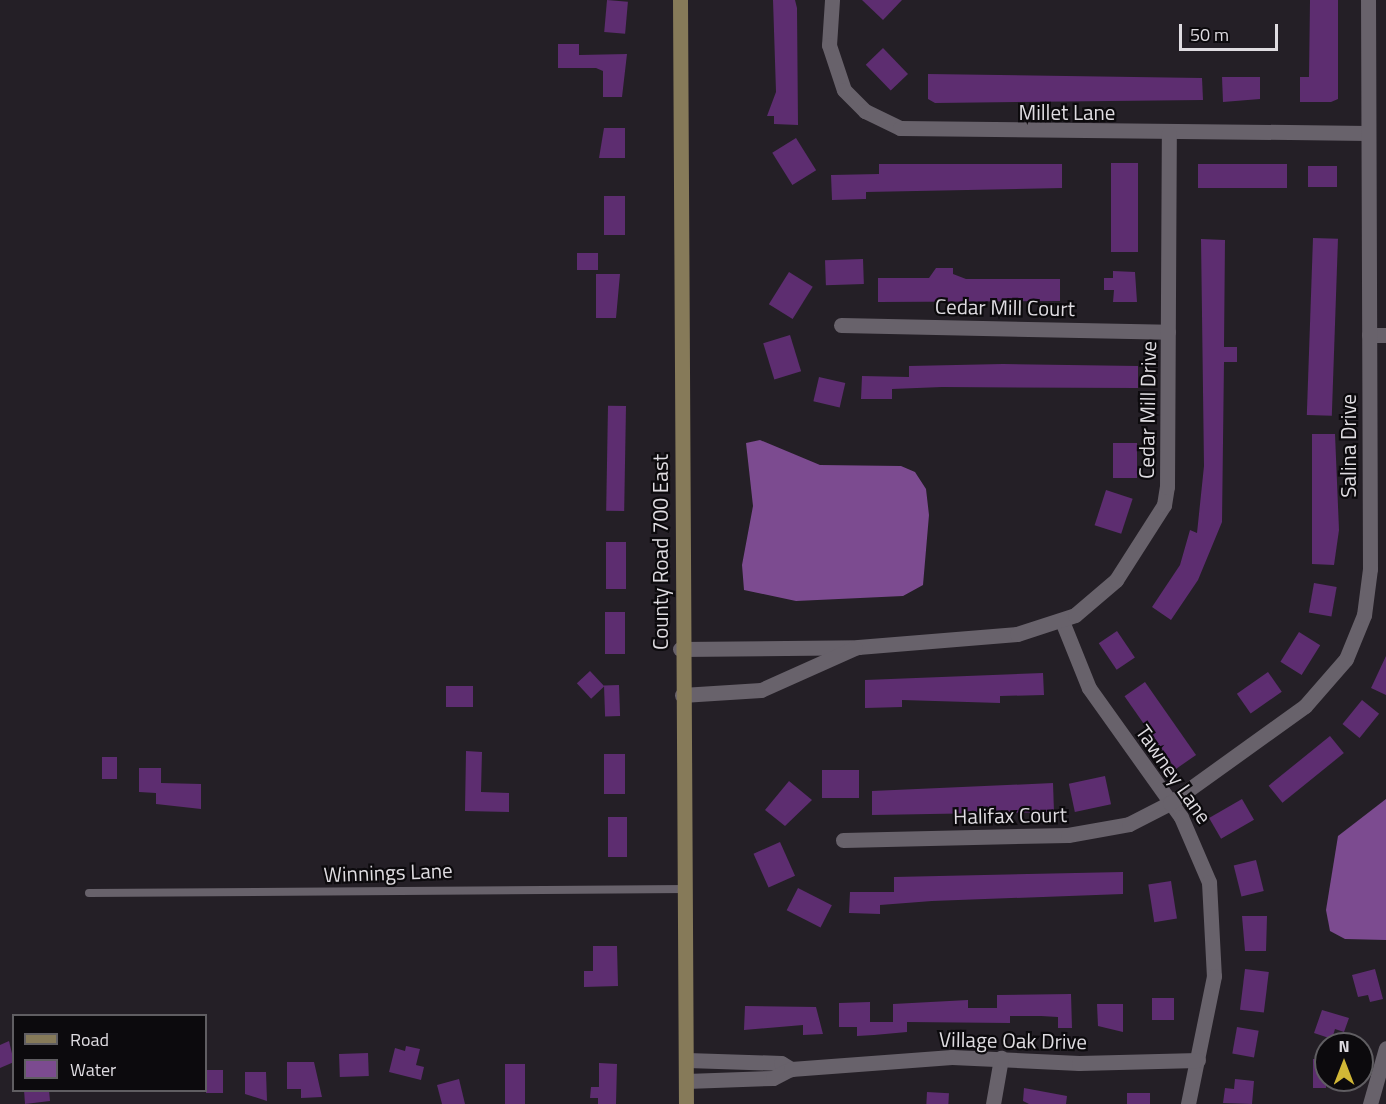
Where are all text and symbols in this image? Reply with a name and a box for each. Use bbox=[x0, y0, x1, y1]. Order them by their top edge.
scale bar bbox=[1182, 12, 1281, 50]
text: 50 m bbox=[1190, 21, 1229, 48]
street label: Millet Lane bbox=[1019, 99, 1115, 125]
street label: Cedar Mill Court bbox=[935, 293, 1075, 321]
street label: Cedar Mill Drive bbox=[1133, 341, 1161, 479]
street label: Salina Drive bbox=[1335, 394, 1361, 498]
street label: County Road 700 East bbox=[647, 454, 673, 650]
street label: Tawney Lane bbox=[1131, 720, 1217, 828]
street label: Halifax Court bbox=[953, 801, 1067, 829]
street label: Winnings Lane bbox=[323, 857, 453, 887]
legend bbox=[12, 1014, 207, 1092]
text: Road bbox=[70, 1026, 109, 1053]
street label: Village Oak Drive bbox=[939, 1026, 1087, 1054]
north arrow bbox=[1314, 1032, 1374, 1092]
text: N bbox=[1338, 1034, 1350, 1058]
text: Water bbox=[70, 1056, 116, 1083]

